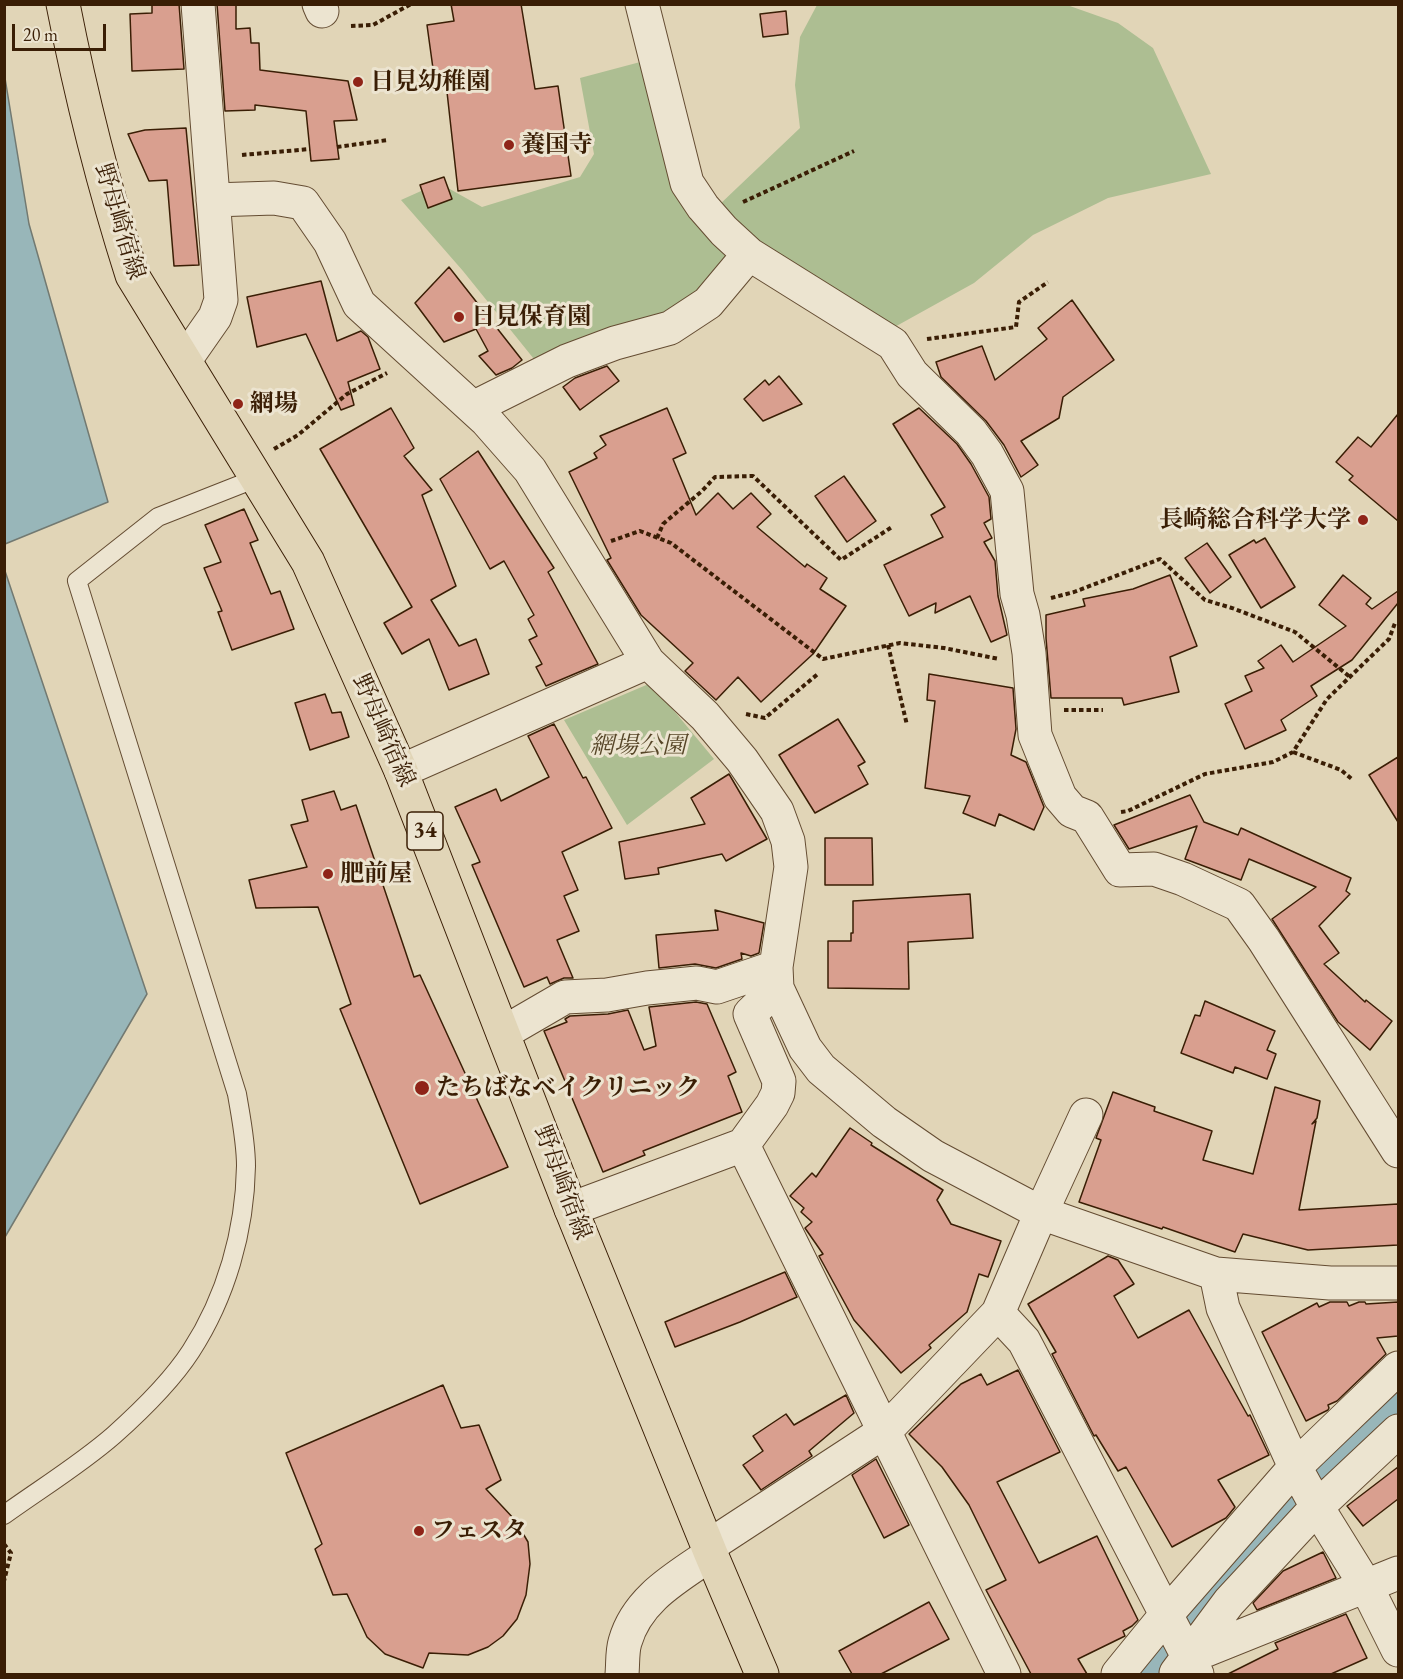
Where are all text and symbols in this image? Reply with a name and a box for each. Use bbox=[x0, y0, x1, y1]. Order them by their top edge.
scale bar bbox=[15, 12, 110, 50]
text: 20 m bbox=[23, 23, 58, 46]
place label: 日見幼稚園 bbox=[370, 68, 490, 96]
marker: 日見幼稚園 bbox=[351, 75, 365, 89]
place label: 養国寺 bbox=[521, 131, 593, 159]
marker: 養国寺 bbox=[502, 138, 516, 152]
street label: 野母崎宿線 bbox=[88, 160, 150, 284]
place label: 日見保育園 bbox=[471, 303, 591, 331]
marker: 日見保育園 bbox=[452, 310, 466, 324]
place label: 網場 bbox=[250, 390, 298, 418]
marker: 網場 bbox=[231, 397, 245, 411]
place label: 長崎総合科学大学 bbox=[1159, 506, 1351, 534]
marker: 長崎総合科学大学 bbox=[1356, 513, 1370, 527]
street label: 野母崎宿線 bbox=[345, 670, 421, 792]
park label: 網場公園 bbox=[590, 732, 686, 760]
road number: 34 bbox=[407, 812, 443, 850]
place label: 肥前屋 bbox=[340, 860, 412, 888]
marker: 肥前屋 bbox=[321, 867, 335, 881]
place label: たちばなベイクリニック bbox=[436, 1074, 700, 1102]
marker: たちばなベイクリニック bbox=[413, 1079, 431, 1097]
street label: 野母崎宿線 bbox=[527, 1122, 597, 1244]
place label: フェスタ bbox=[431, 1517, 527, 1545]
marker: フェスタ bbox=[412, 1524, 426, 1538]

